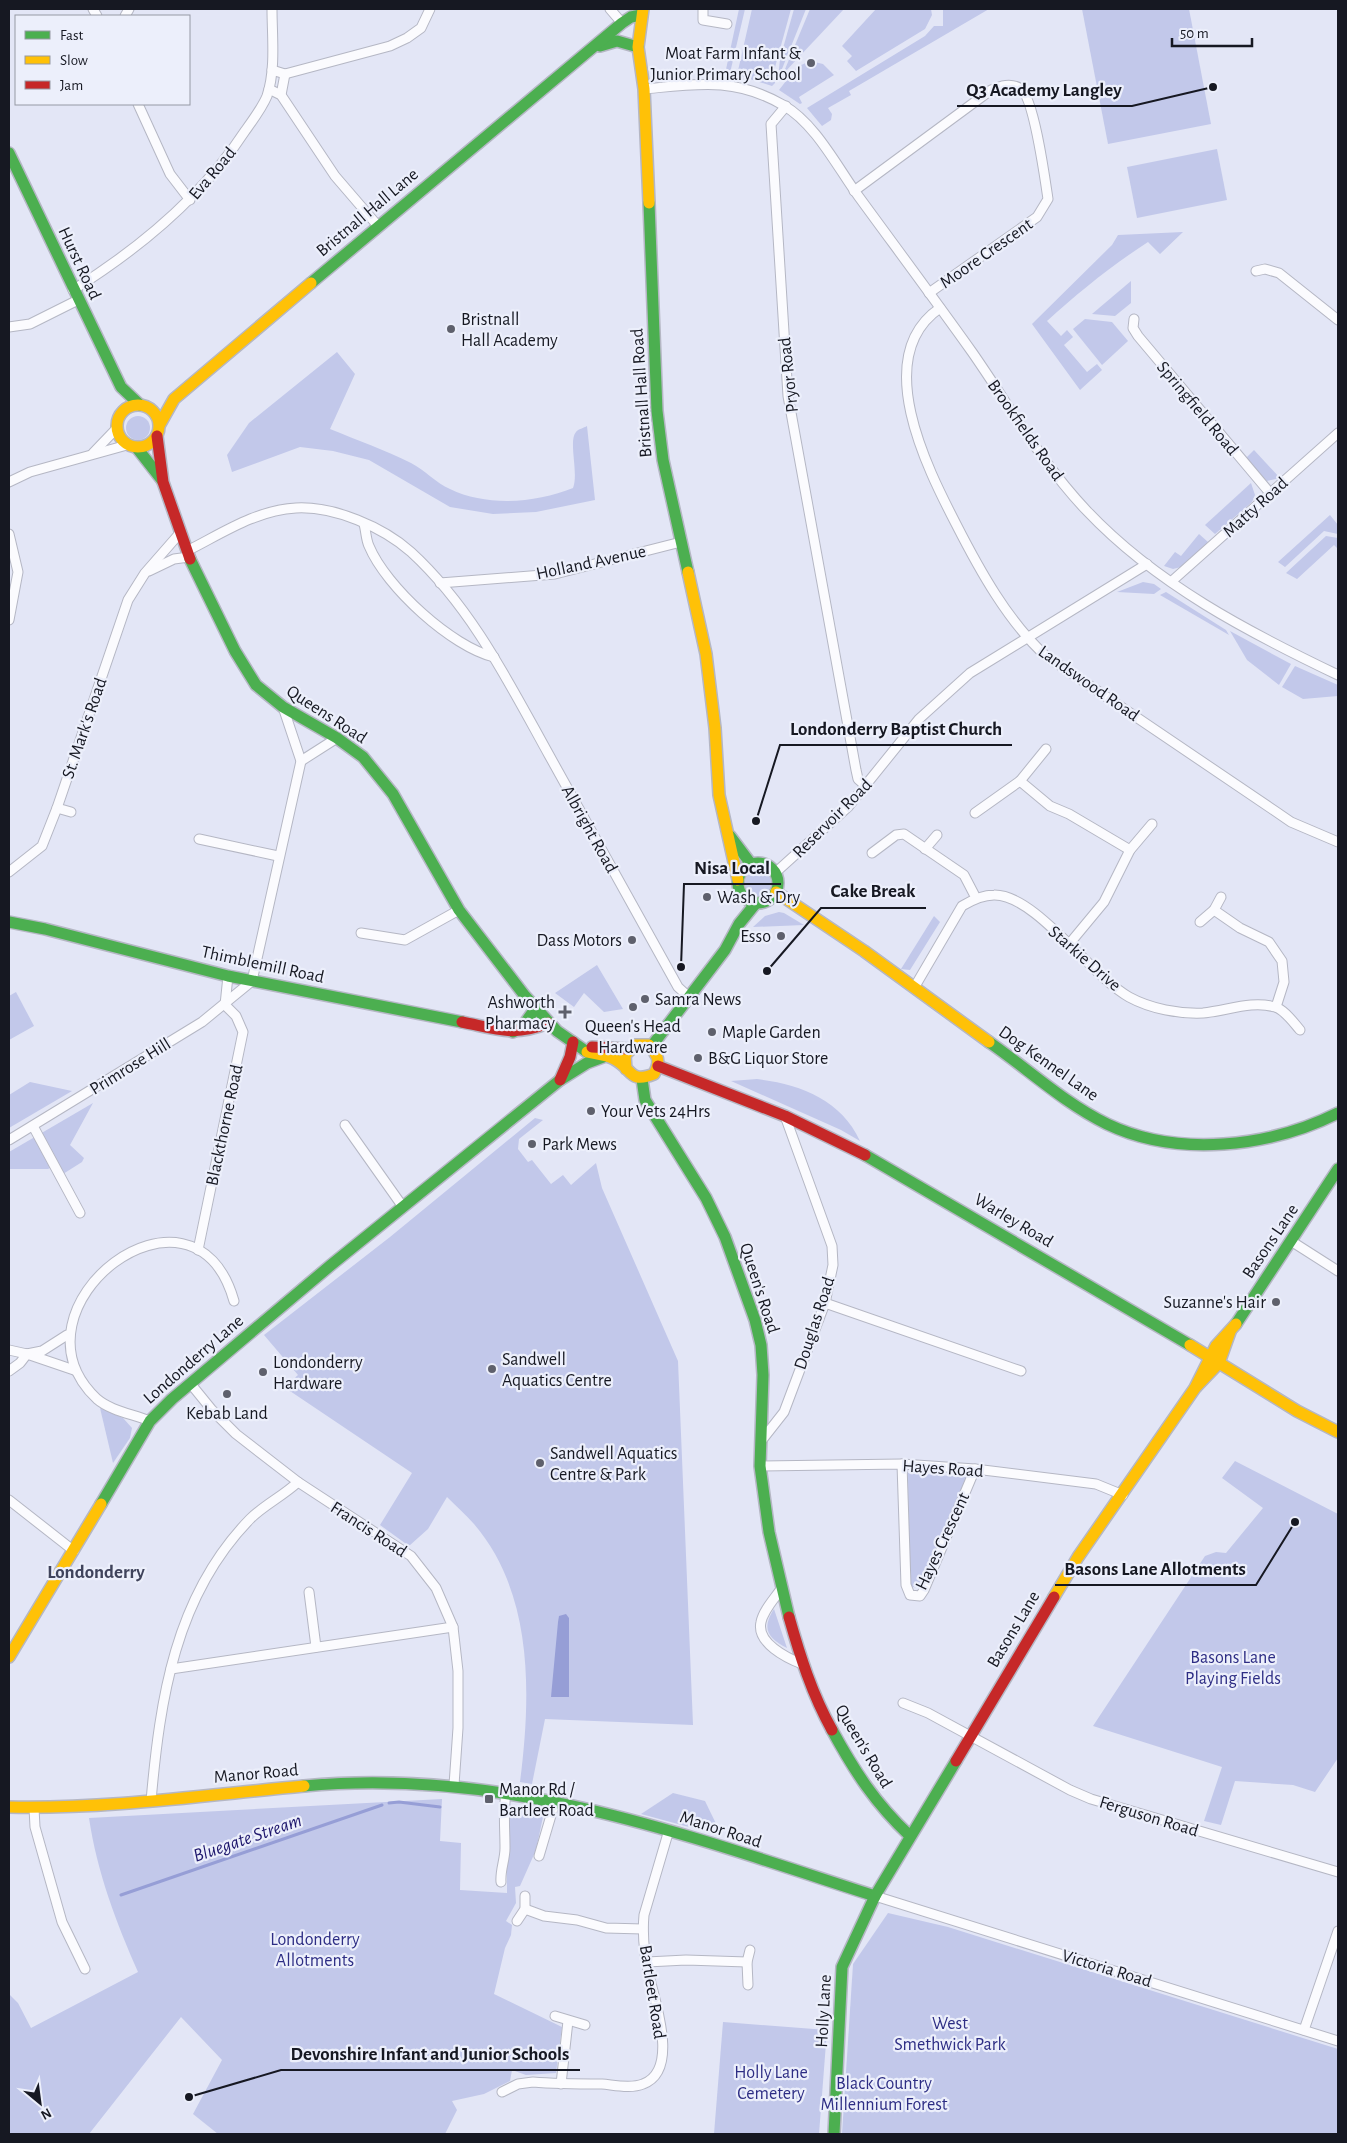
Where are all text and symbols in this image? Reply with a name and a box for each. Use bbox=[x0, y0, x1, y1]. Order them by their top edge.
legend bbox=[15, 15, 190, 105]
scale bar bbox=[1172, 15, 1252, 47]
text: 50 m bbox=[1180, 26, 1209, 41]
text: Fast bbox=[60, 28, 84, 43]
place label: Moat Farm Infant & Junior Primary School bbox=[650, 45, 801, 84]
text: Slow bbox=[60, 53, 88, 68]
marker: Moat Farm Infant & Junior Primary School bbox=[805, 57, 817, 69]
callout: Q3 Academy Langley bbox=[957, 72, 1132, 106]
text: Jam bbox=[60, 78, 83, 93]
text: Q3 Academy Langley bbox=[966, 81, 1122, 100]
street label: Eva Road bbox=[186, 144, 240, 203]
street label: Bristnall Hall Lane bbox=[313, 165, 422, 260]
street label: Moore Crescent bbox=[937, 215, 1036, 292]
street label: Hurst Road bbox=[54, 224, 104, 303]
place label: Bristnall Hall Academy bbox=[461, 311, 558, 350]
marker: Bristnall Hall Academy bbox=[445, 323, 457, 335]
street label: Bristnall Hall Road bbox=[629, 328, 655, 458]
street label: Pryor Road bbox=[776, 336, 802, 414]
street label: Springfield Road bbox=[1153, 358, 1242, 459]
street label: Brookfields Road bbox=[984, 377, 1067, 484]
street label: Matty Road bbox=[1220, 474, 1292, 541]
street label: Holland Avenue bbox=[535, 543, 648, 583]
street label: Landswood Road bbox=[1035, 642, 1142, 725]
street label: St. Mark's Road bbox=[59, 676, 111, 781]
street label: Queens Road bbox=[283, 682, 370, 747]
callout: Londonderry Baptist Church bbox=[780, 711, 1012, 745]
text: Londonderry Baptist Church bbox=[790, 720, 1002, 739]
street label: Reservoir Road bbox=[790, 776, 876, 862]
street label: Albright Road bbox=[558, 783, 620, 876]
callout: Nisa Local bbox=[684, 850, 781, 884]
text: Nisa Local bbox=[694, 859, 770, 878]
callout: Cake Break bbox=[821, 874, 926, 908]
text: Cake Break bbox=[831, 882, 916, 901]
place label: Wash & Dry bbox=[717, 889, 801, 907]
marker: Wash & Dry bbox=[701, 891, 713, 903]
street label: Starkie Drive bbox=[1045, 923, 1124, 995]
place label: Esso bbox=[740, 928, 771, 946]
marker: Esso bbox=[775, 930, 787, 942]
place label: Dass Motors bbox=[536, 932, 622, 950]
marker: Dass Motors bbox=[626, 934, 638, 946]
street label: Thimblemill Road bbox=[200, 943, 326, 987]
place label: Samra News bbox=[655, 991, 741, 1009]
marker: Samra News bbox=[639, 993, 651, 1005]
place label: Ashworth Pharmacy bbox=[485, 994, 555, 1033]
marker: Queen's Head Hardware bbox=[627, 1001, 639, 1013]
marker: Ashworth Pharmacy bbox=[559, 1006, 571, 1018]
place label: Queen's Head Hardware bbox=[585, 1018, 681, 1057]
street label: Dog Kennel Lane bbox=[995, 1023, 1102, 1105]
place label: Maple Garden bbox=[722, 1024, 821, 1042]
marker: Maple Garden bbox=[706, 1026, 718, 1038]
street label: Primrose Hill bbox=[87, 1035, 174, 1099]
place label: B&G Liquor Store bbox=[708, 1050, 828, 1068]
marker: B&G Liquor Store bbox=[692, 1052, 704, 1064]
street label: Blackthorne Road bbox=[203, 1063, 247, 1187]
place label: Your Vets 24Hrs bbox=[601, 1103, 710, 1121]
marker: Your Vets 24Hrs bbox=[585, 1105, 597, 1117]
place label: Park Mews bbox=[542, 1136, 617, 1154]
marker: Park Mews bbox=[526, 1138, 538, 1150]
street label: Warley Road bbox=[971, 1190, 1056, 1251]
street label: Basons Lane bbox=[1239, 1201, 1302, 1282]
street label: Queen's Road bbox=[736, 1241, 782, 1336]
street label: Douglas Road bbox=[791, 1275, 838, 1372]
place label: Suzanne's Hair bbox=[1163, 1294, 1266, 1312]
marker: Suzanne's Hair bbox=[1270, 1296, 1282, 1308]
street label: Londonderry Lane bbox=[140, 1312, 247, 1408]
place label: Sandwell Aquatics Centre bbox=[502, 1351, 612, 1390]
place label: Londonderry Hardware bbox=[273, 1354, 363, 1393]
marker: Sandwell Aquatics Centre bbox=[486, 1363, 498, 1375]
marker: Londonderry Hardware bbox=[257, 1366, 269, 1378]
marker: Kebab Land bbox=[221, 1388, 233, 1400]
place label: Kebab Land bbox=[186, 1405, 268, 1423]
place label: Sandwell Aquatics Centre & Park bbox=[550, 1445, 677, 1484]
marker: Sandwell Aquatics Centre & Park bbox=[534, 1457, 546, 1469]
street label: Hayes Road bbox=[902, 1457, 984, 1481]
street label: Hayes Crescent bbox=[912, 1490, 973, 1593]
street label: Francis Road bbox=[327, 1499, 410, 1561]
callout: Basons Lane Allotments bbox=[1055, 1551, 1256, 1585]
text: Basons Lane Allotments bbox=[1064, 1560, 1246, 1579]
district label: Londonderry bbox=[47, 1563, 145, 1582]
street label: Basons Lane bbox=[984, 1588, 1044, 1671]
park label: Basons Lane Playing Fields bbox=[1185, 1649, 1281, 1688]
street label: Queen's Road bbox=[831, 1702, 895, 1791]
street label: Manor Road bbox=[213, 1761, 299, 1787]
place label: Manor Rd / Bartleet Road bbox=[499, 1781, 594, 1820]
marker: Manor Rd / Bartleet Road bbox=[483, 1793, 495, 1805]
street label: Ferguson Road bbox=[1097, 1793, 1200, 1841]
street label: Manor Road bbox=[678, 1808, 764, 1852]
water label: Bluegate Stream bbox=[191, 1811, 304, 1866]
park label: Londonderry Allotments bbox=[270, 1931, 360, 1970]
street label: Bartleet Road bbox=[636, 1944, 668, 2040]
street label: Victoria Road bbox=[1060, 1947, 1154, 1991]
street label: Holly Lane bbox=[813, 1974, 835, 2048]
park label: West Smethwick Park bbox=[894, 2015, 1007, 2054]
callout: Devonshire Infant and Junior Schools bbox=[281, 2036, 580, 2070]
text: Devonshire Infant and Junior Schools bbox=[291, 2045, 569, 2064]
park label: Holly Lane Cemetery bbox=[734, 2064, 808, 2103]
park label: Black Country Millennium Forest bbox=[820, 2075, 948, 2114]
north arrow bbox=[15, 2078, 65, 2128]
text: N bbox=[38, 2105, 53, 2122]

